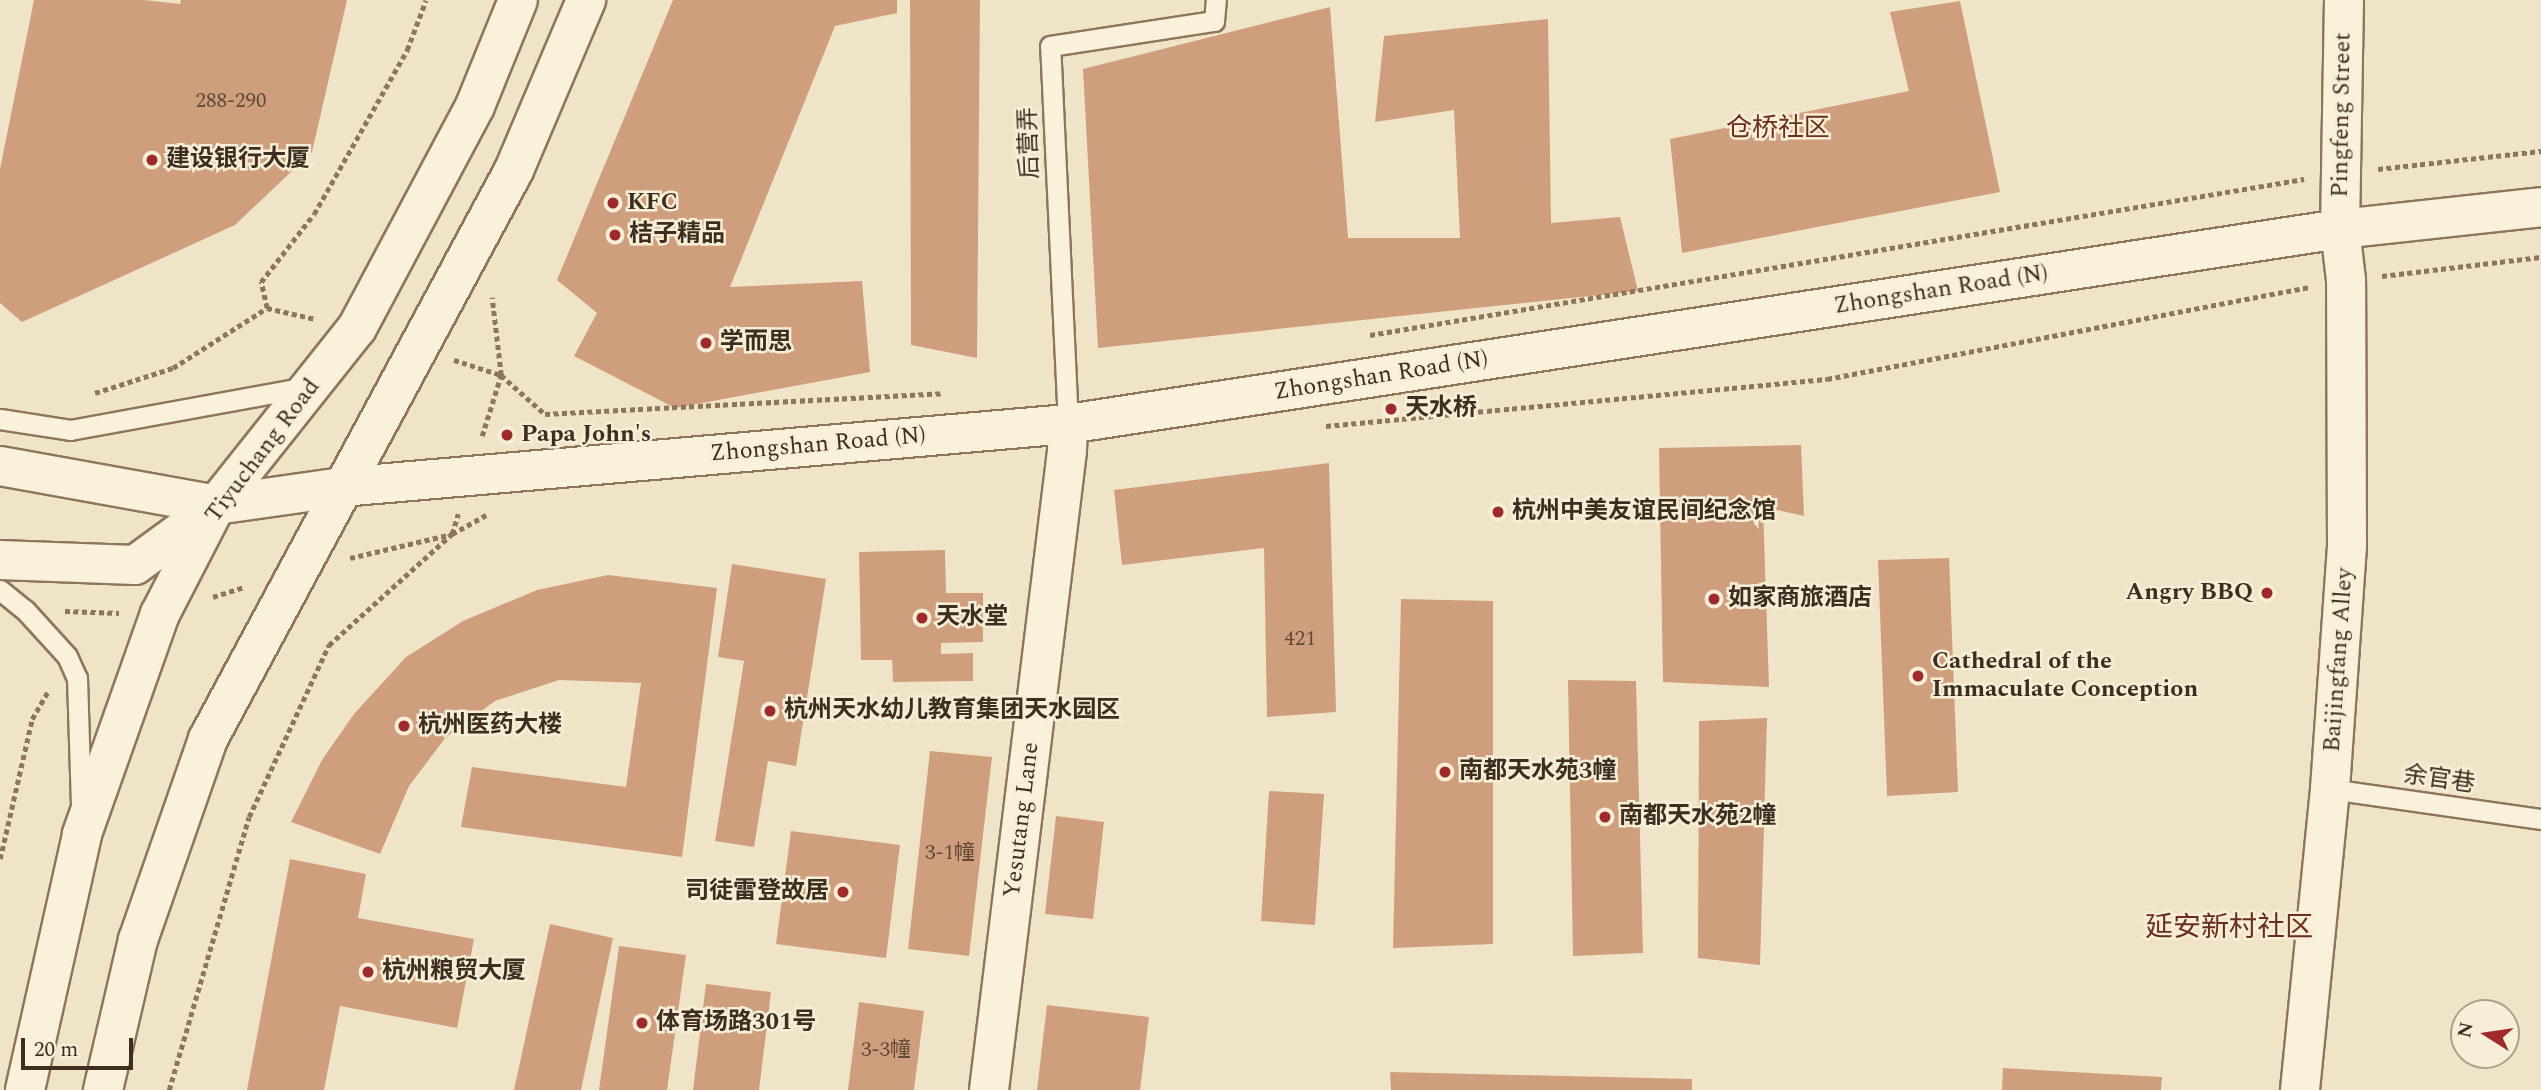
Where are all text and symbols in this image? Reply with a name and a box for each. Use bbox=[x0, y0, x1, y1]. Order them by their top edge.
street label: Pingfeng Street bbox=[2326, 32, 2358, 198]
house number: 288-290 bbox=[196, 88, 266, 114]
street label: 后营弄 bbox=[1014, 107, 1046, 179]
district label: 仓桥社区 bbox=[1726, 113, 1830, 145]
place label: 建设银行大厦 bbox=[166, 146, 310, 174]
marker: 建设银行大厦 bbox=[144, 152, 160, 168]
place label: KFC bbox=[627, 189, 678, 217]
marker: KFC bbox=[605, 195, 621, 211]
place label: 桔子精品 bbox=[629, 221, 725, 249]
marker: 桔子精品 bbox=[607, 227, 623, 243]
street label: Zhongshan Road (N) bbox=[1832, 259, 2050, 321]
place label: 学而思 bbox=[720, 329, 792, 357]
marker: 学而思 bbox=[698, 335, 714, 351]
street label: Zhongshan Road (N) bbox=[1272, 345, 1490, 407]
street label: Tiyuchang Road bbox=[200, 373, 326, 529]
place label: 天水桥 bbox=[1405, 395, 1477, 423]
marker: 天水桥 bbox=[1383, 401, 1399, 417]
place label: Papa John's bbox=[521, 421, 651, 449]
street label: Zhongshan Road (N) bbox=[709, 421, 927, 469]
marker: Papa John's bbox=[499, 427, 515, 443]
place label: 杭州中美友谊民间纪念馆 bbox=[1512, 498, 1776, 526]
marker: 杭州中美友谊民间纪念馆 bbox=[1490, 504, 1506, 520]
street label: Baijingfang Alley bbox=[2318, 567, 2360, 753]
place label: Angry BBQ bbox=[2126, 579, 2253, 607]
place label: 如家商旅酒店 bbox=[1728, 585, 1872, 613]
marker: Angry BBQ bbox=[2259, 585, 2275, 601]
marker: 如家商旅酒店 bbox=[1706, 591, 1722, 607]
place label: 天水堂 bbox=[936, 604, 1008, 632]
marker: 天水堂 bbox=[914, 610, 930, 626]
house number: 421 bbox=[1284, 626, 1316, 652]
place label: Cathedral of the Immaculate Conception bbox=[1932, 648, 2198, 704]
marker: Cathedral of the Immaculate Conception bbox=[1910, 668, 1926, 684]
place label: 杭州天水幼儿教育集团天水园区 bbox=[784, 697, 1120, 725]
marker: 杭州天水幼儿教育集团天水园区 bbox=[762, 703, 778, 719]
place label: 杭州医药大楼 bbox=[418, 712, 562, 740]
marker: 杭州医药大楼 bbox=[396, 718, 412, 734]
street label: Yesutang Lane bbox=[998, 740, 1046, 900]
place label: 南都天水苑3幢 bbox=[1459, 758, 1616, 786]
street label: 余官巷 bbox=[2401, 761, 2477, 799]
marker: 南都天水苑3幢 bbox=[1437, 764, 1453, 780]
place label: 南都天水苑2幢 bbox=[1619, 803, 1776, 831]
marker: 南都天水苑2幢 bbox=[1597, 809, 1613, 825]
house number: 3-1幢 bbox=[925, 840, 975, 866]
place label: 司徒雷登故居 bbox=[685, 878, 829, 906]
marker: 司徒雷登故居 bbox=[835, 884, 851, 900]
district label: 延安新村社区 bbox=[2145, 911, 2313, 945]
place label: 杭州粮贸大厦 bbox=[382, 958, 526, 986]
marker: 杭州粮贸大厦 bbox=[360, 964, 376, 980]
north arrow bbox=[2450, 999, 2520, 1069]
place label: 体育场路301号 bbox=[656, 1009, 816, 1037]
marker: 体育场路301号 bbox=[634, 1015, 650, 1031]
text: N bbox=[2450, 1019, 2482, 1041]
scale bar bbox=[24, 1024, 136, 1068]
text: 20 m bbox=[34, 1034, 78, 1066]
house number: 3-3幢 bbox=[861, 1037, 911, 1063]

